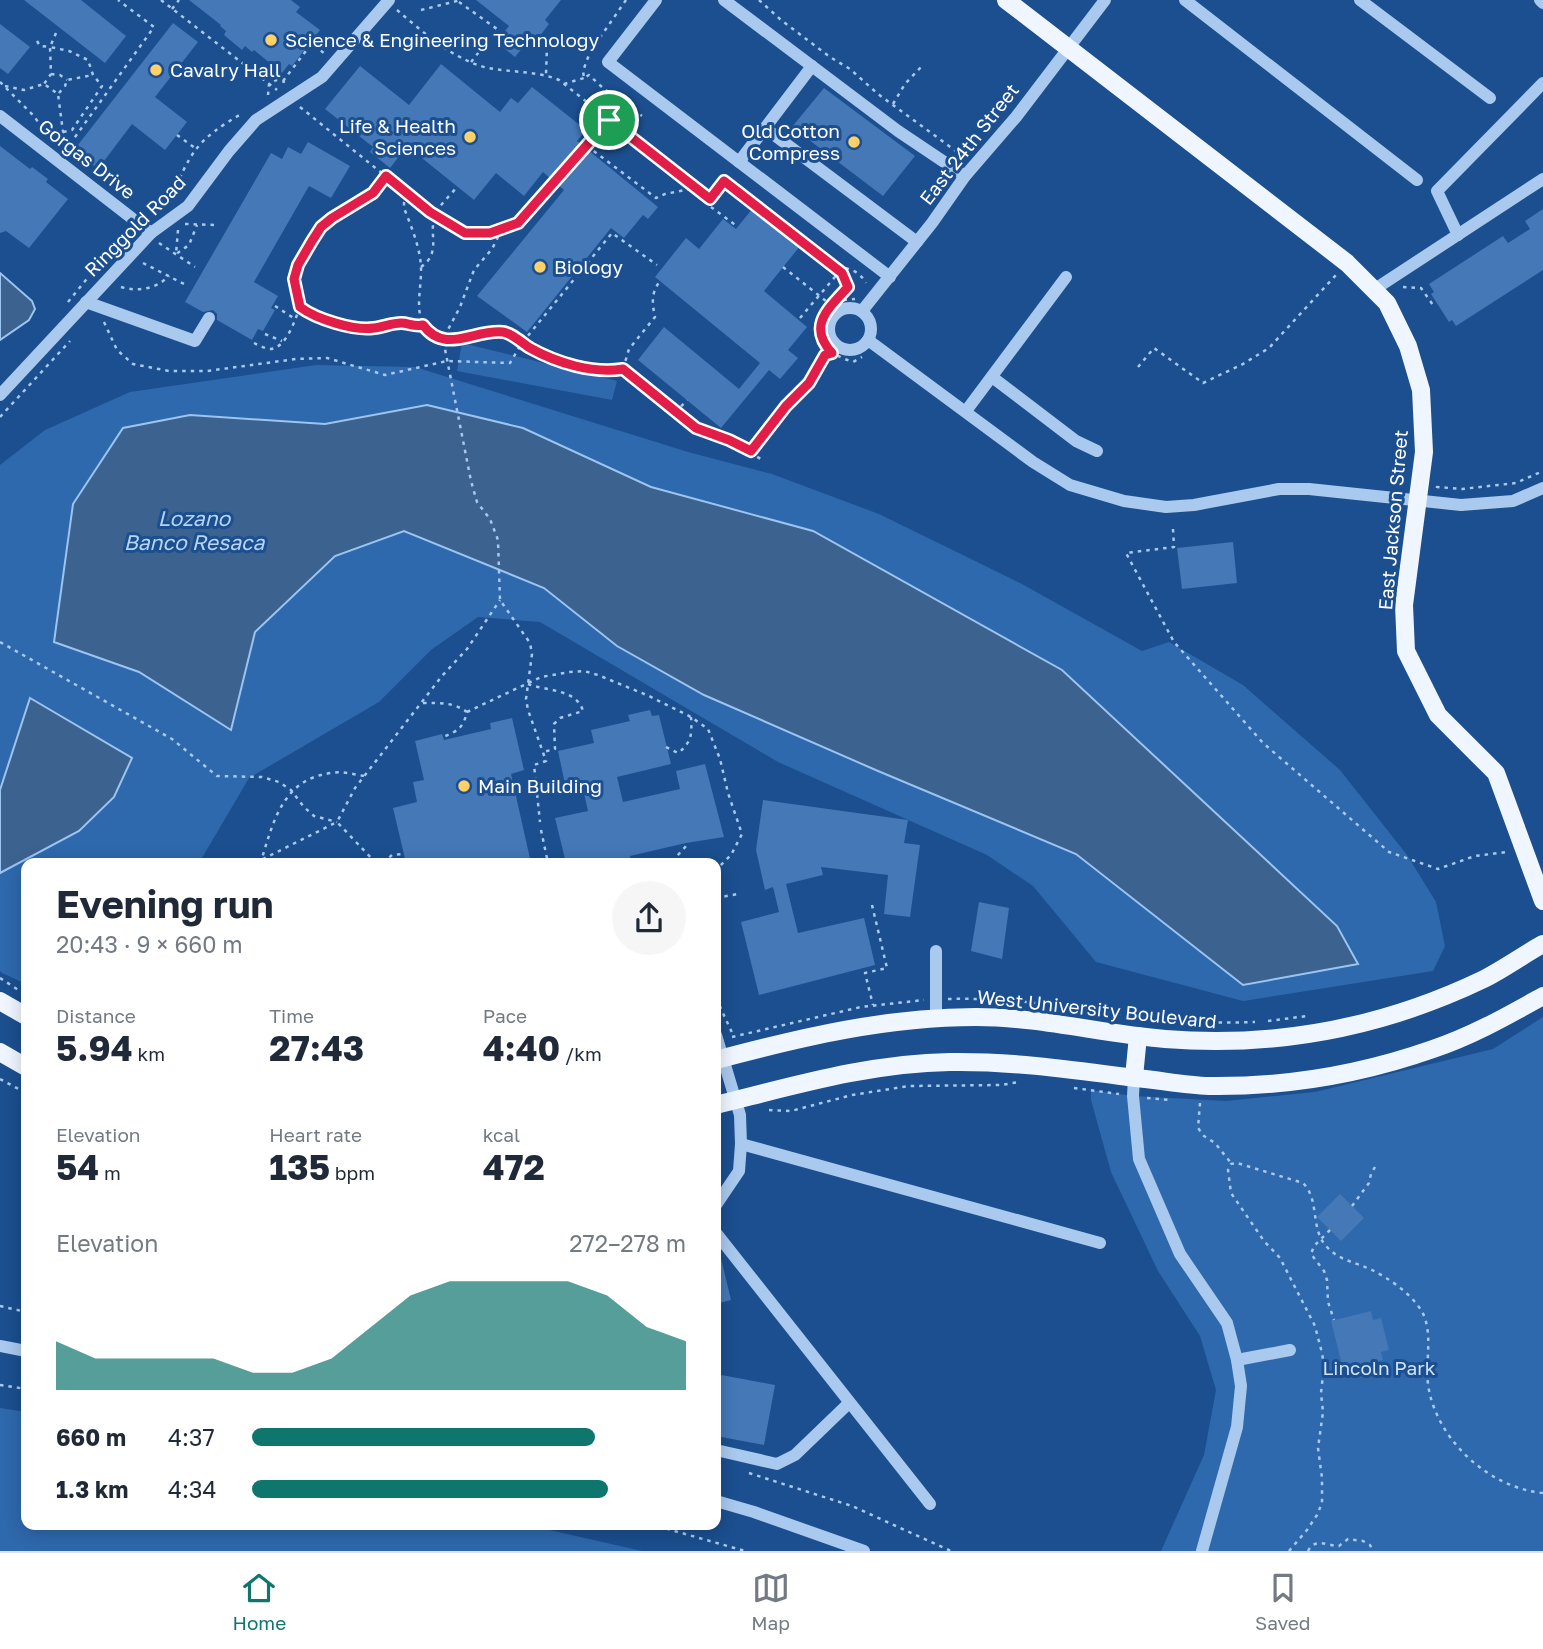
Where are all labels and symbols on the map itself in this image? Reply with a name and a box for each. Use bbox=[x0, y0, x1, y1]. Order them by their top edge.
place label: Science & Engineering Technology bbox=[285, 28, 600, 51]
marker: Science & Engineering Technology bbox=[263, 32, 279, 48]
place label: Cavalry Hall bbox=[170, 58, 281, 81]
marker: Cavalry Hall bbox=[148, 62, 164, 78]
street label: East 24th Street bbox=[914, 79, 1023, 209]
pin bbox=[579, 90, 639, 150]
street label: Gorgas Drive bbox=[34, 114, 140, 203]
place label: Life & Health Sciences bbox=[339, 114, 456, 159]
place label: Old Cotton Compress bbox=[741, 119, 840, 164]
marker: Life & Health Sciences bbox=[462, 129, 478, 145]
marker: Old Cotton Compress bbox=[846, 134, 862, 150]
street label: Ringgold Road bbox=[79, 170, 190, 281]
place label: Biology bbox=[554, 255, 623, 278]
marker: Biology bbox=[532, 259, 548, 275]
street label: East Jackson Street bbox=[1373, 429, 1412, 611]
water label: Lozano Banco Resaca bbox=[124, 505, 265, 555]
place label: Main Building bbox=[478, 774, 602, 797]
marker: Main Building bbox=[456, 778, 472, 794]
street label: West University Boulevard bbox=[976, 984, 1218, 1033]
park label: Lincoln Park bbox=[1322, 1356, 1436, 1379]

